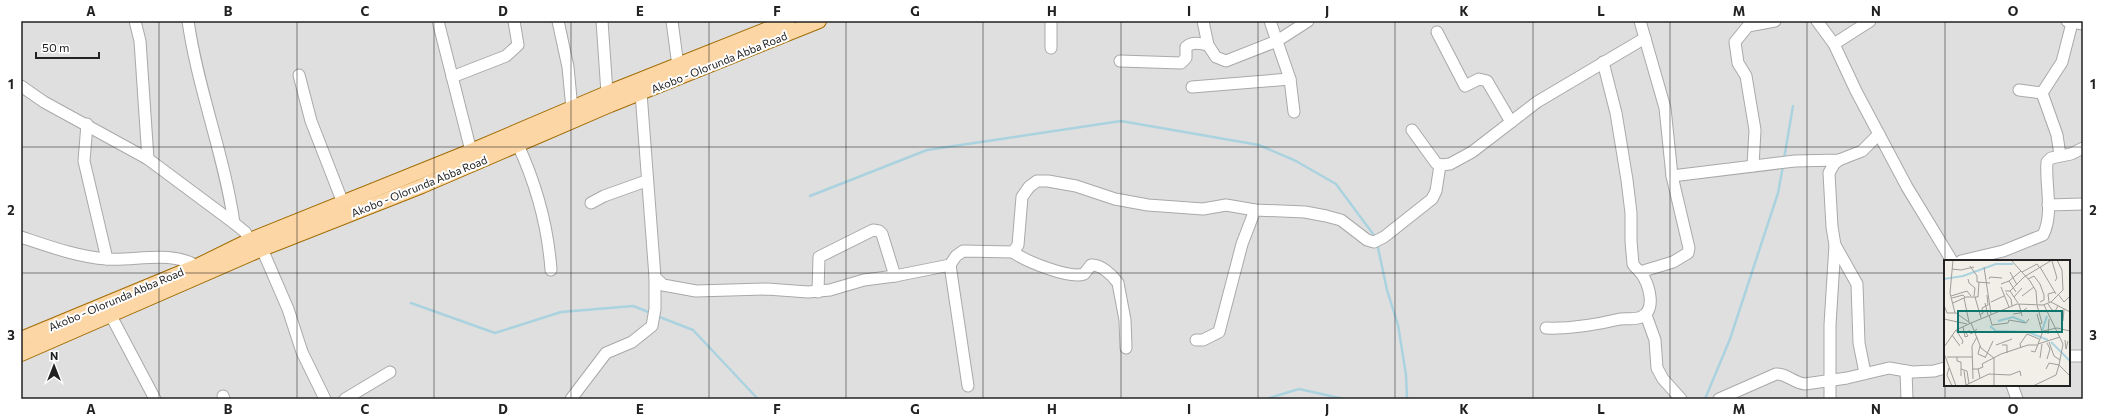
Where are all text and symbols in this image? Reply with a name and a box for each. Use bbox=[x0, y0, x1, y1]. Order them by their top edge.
text: A bbox=[86, 3, 96, 19]
text: B bbox=[224, 3, 233, 19]
text: C bbox=[361, 3, 370, 19]
text: D bbox=[498, 3, 508, 19]
text: E bbox=[636, 3, 644, 19]
text: F bbox=[773, 3, 781, 19]
text: G bbox=[910, 3, 920, 19]
text: H bbox=[1047, 3, 1057, 19]
text: I bbox=[1187, 3, 1191, 19]
text: J bbox=[1325, 3, 1329, 19]
text: K bbox=[1459, 3, 1469, 19]
text: L bbox=[1597, 3, 1605, 19]
text: M bbox=[1733, 3, 1745, 19]
text: N bbox=[1871, 3, 1881, 19]
text: O bbox=[2008, 3, 2019, 19]
street label: Akobo - Olorunda Abba Road bbox=[649, 29, 789, 95]
scale bar bbox=[36, 34, 99, 60]
text: 50 m bbox=[42, 40, 70, 54]
text: 1 bbox=[8, 76, 14, 92]
text: 1 bbox=[2090, 76, 2096, 92]
street label: Akobo - Olorunda Abba Road bbox=[349, 153, 489, 219]
text: 2 bbox=[7, 202, 15, 218]
text: 2 bbox=[2089, 202, 2097, 218]
inset map bbox=[1944, 260, 2070, 386]
street label: Akobo - Olorunda Abba Road bbox=[47, 265, 185, 333]
text: 3 bbox=[7, 327, 15, 343]
text: 3 bbox=[2089, 327, 2097, 343]
north arrow bbox=[34, 346, 74, 386]
text: N bbox=[50, 349, 58, 362]
text: A bbox=[86, 401, 96, 417]
text: B bbox=[224, 401, 233, 417]
text: C bbox=[361, 401, 370, 417]
text: D bbox=[498, 401, 508, 417]
text: E bbox=[636, 401, 644, 417]
text: F bbox=[773, 401, 781, 417]
text: G bbox=[910, 401, 920, 417]
text: H bbox=[1047, 401, 1057, 417]
text: I bbox=[1187, 401, 1191, 417]
text: J bbox=[1325, 401, 1329, 417]
text: K bbox=[1459, 401, 1469, 417]
text: L bbox=[1597, 401, 1605, 417]
text: M bbox=[1733, 401, 1745, 417]
text: N bbox=[1871, 401, 1881, 417]
text: O bbox=[2008, 401, 2019, 417]

